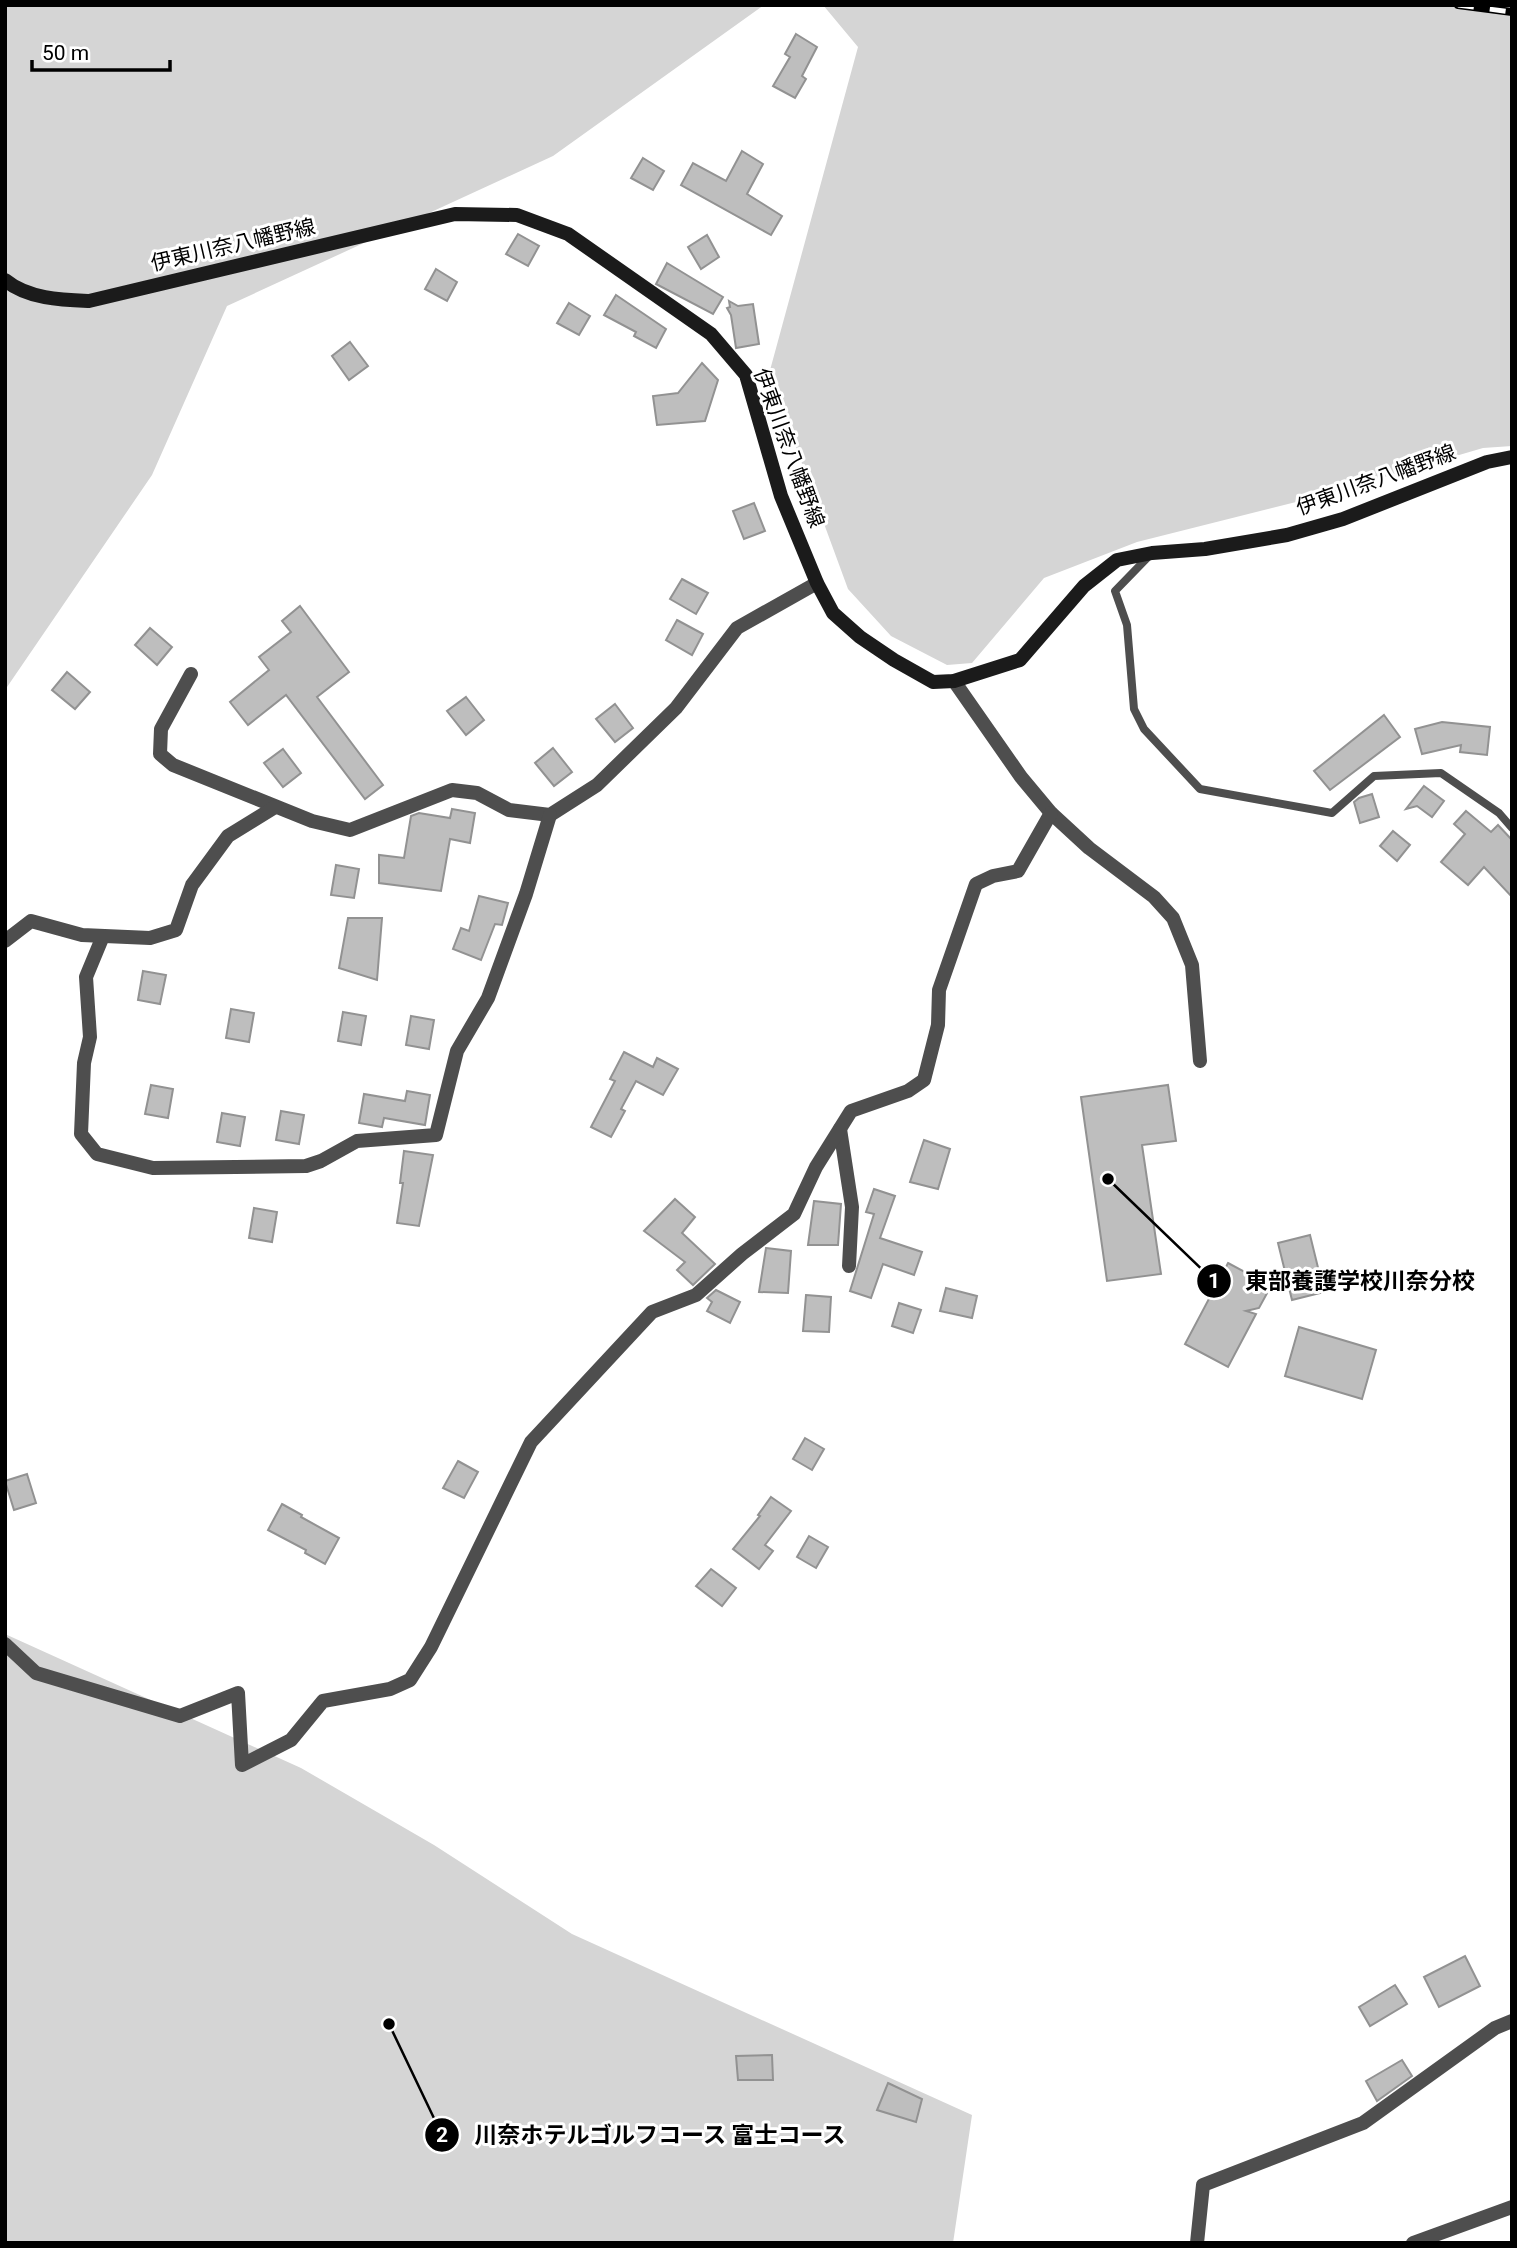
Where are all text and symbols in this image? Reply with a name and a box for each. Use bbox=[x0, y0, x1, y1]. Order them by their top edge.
scale bar bbox=[32, 28, 170, 72]
text: 50 m bbox=[42, 41, 89, 65]
street label: 伊東川奈八幡野線 bbox=[148, 214, 318, 276]
street label: 伊東川奈八幡野線 bbox=[749, 365, 829, 531]
street label: 伊東川奈八幡野線 bbox=[1293, 440, 1459, 520]
callout: 東部養護学校川奈分校 bbox=[1196, 1259, 1489, 1303]
text: 東部養護学校川奈分校 bbox=[1245, 1268, 1475, 1295]
text: 1 bbox=[1208, 1269, 1220, 1293]
callout: 川奈ホテルゴルフコース 富士コース bbox=[424, 2113, 861, 2157]
text: 川奈ホテルゴルフコース 富士コース bbox=[475, 2122, 845, 2149]
text: 2 bbox=[436, 2123, 448, 2147]

